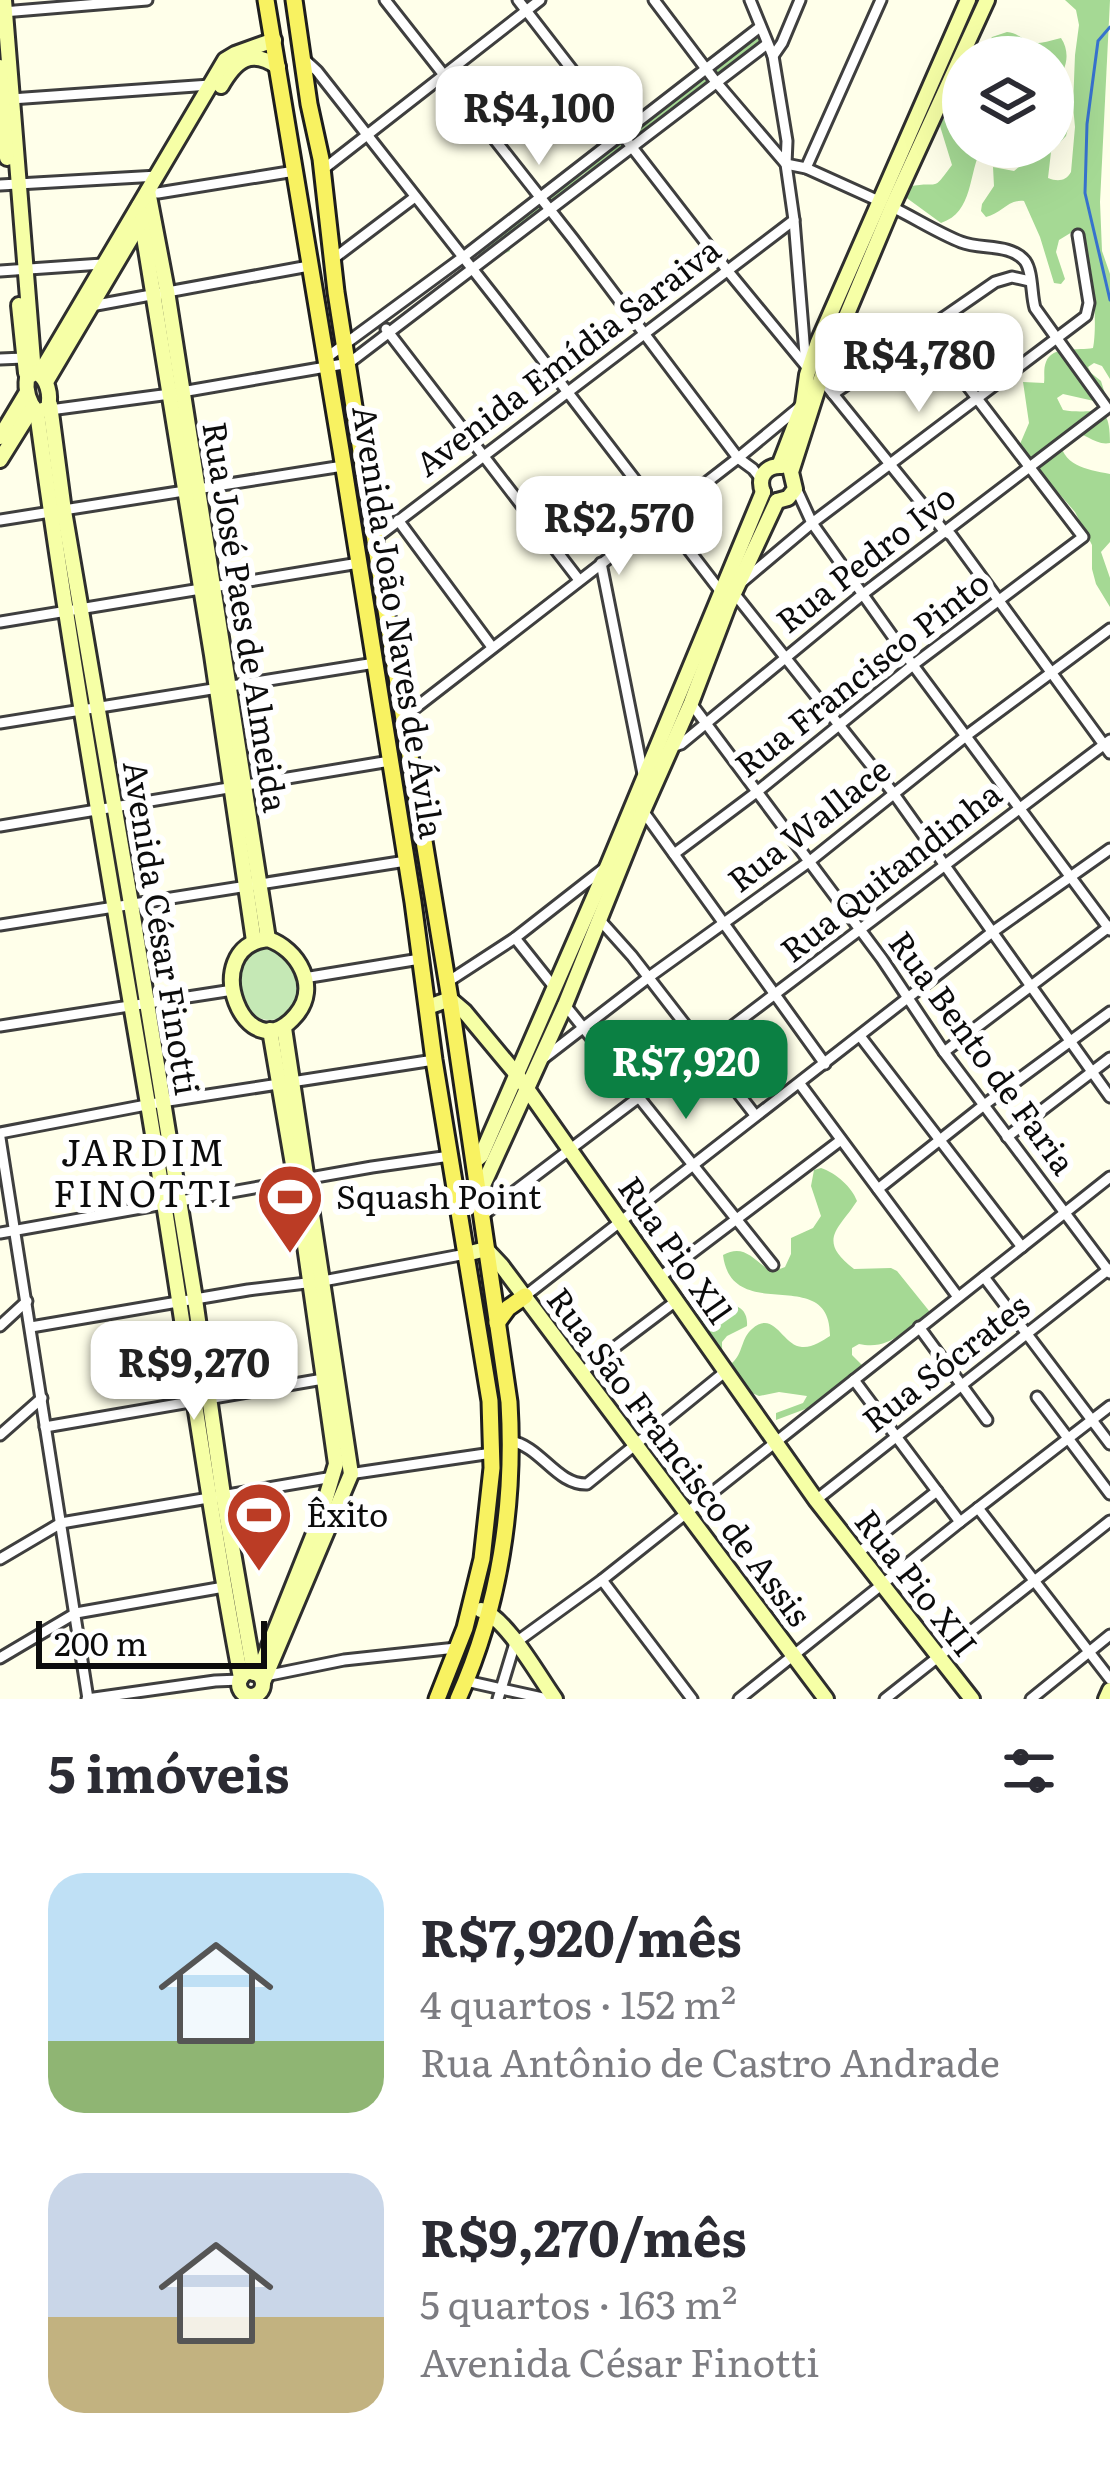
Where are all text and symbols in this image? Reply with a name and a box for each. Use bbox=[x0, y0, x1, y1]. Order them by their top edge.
map controls bbox=[942, 36, 1074, 168]
button: layers bbox=[942, 36, 1074, 168]
pin: R$4,100 bbox=[428, 66, 650, 168]
text: R$4,100 bbox=[463, 76, 615, 134]
street label: Avenida Emídia Saraiva bbox=[404, 224, 730, 486]
pin: R$4,780 bbox=[808, 313, 1030, 415]
text: R$4,780 bbox=[842, 323, 996, 381]
street label: Avenida João Naves de Ávila bbox=[342, 402, 459, 842]
street label: Rua José Paes de Almeida bbox=[192, 418, 303, 815]
street label: Rua Pedro Ivo bbox=[764, 471, 965, 643]
pin: R$2,570 bbox=[508, 476, 730, 578]
text: R$2,570 bbox=[543, 486, 695, 544]
street label: Rua Francisco Pinto bbox=[723, 557, 998, 787]
street label: Rua Wallace bbox=[716, 744, 899, 902]
street label: Avenida César Finotti bbox=[113, 757, 214, 1098]
street label: Rua Quitandinha bbox=[769, 768, 1011, 972]
street label: Rua Bento de Faria bbox=[879, 920, 1089, 1184]
pin: R$7,920 bbox=[575, 1020, 797, 1122]
text: R$7,920 bbox=[612, 1030, 761, 1088]
district label: JARDIM FINOTTI bbox=[53, 1124, 235, 1218]
sports icon: Squash Point bbox=[255, 1162, 325, 1256]
street label: Rua Pio Xll bbox=[608, 1165, 746, 1332]
place label: Squash Point bbox=[336, 1170, 542, 1219]
street label: Rua São Francisco de Assis bbox=[537, 1276, 825, 1635]
street label: Rua Sócrates bbox=[850, 1280, 1039, 1442]
pin: R$9,270 bbox=[83, 1321, 305, 1423]
text: R$9,270 bbox=[118, 1331, 270, 1389]
sports icon: Êxito bbox=[224, 1480, 294, 1574]
place label: Êxito bbox=[306, 1488, 388, 1537]
street label: Rua Pio XII bbox=[845, 1497, 991, 1665]
scale bar bbox=[36, 1615, 267, 1668]
text: 200 m bbox=[54, 1617, 148, 1666]
text: 5 imóveis bbox=[48, 1733, 290, 1809]
icon: filters bbox=[996, 1738, 1062, 1804]
text: R$7,920/mês bbox=[420, 1897, 742, 1973]
icon: home bbox=[144, 1921, 288, 2065]
text: 4 quartos · 152 m² bbox=[420, 1973, 736, 2031]
text: Rua Antônio de Castro Andrade bbox=[420, 2031, 1000, 2089]
text: R$9,270/mês bbox=[420, 2197, 747, 2273]
icon: home bbox=[144, 2221, 288, 2365]
text: 5 quartos · 163 m² bbox=[420, 2273, 738, 2331]
text: Avenida César Finotti bbox=[420, 2331, 819, 2389]

